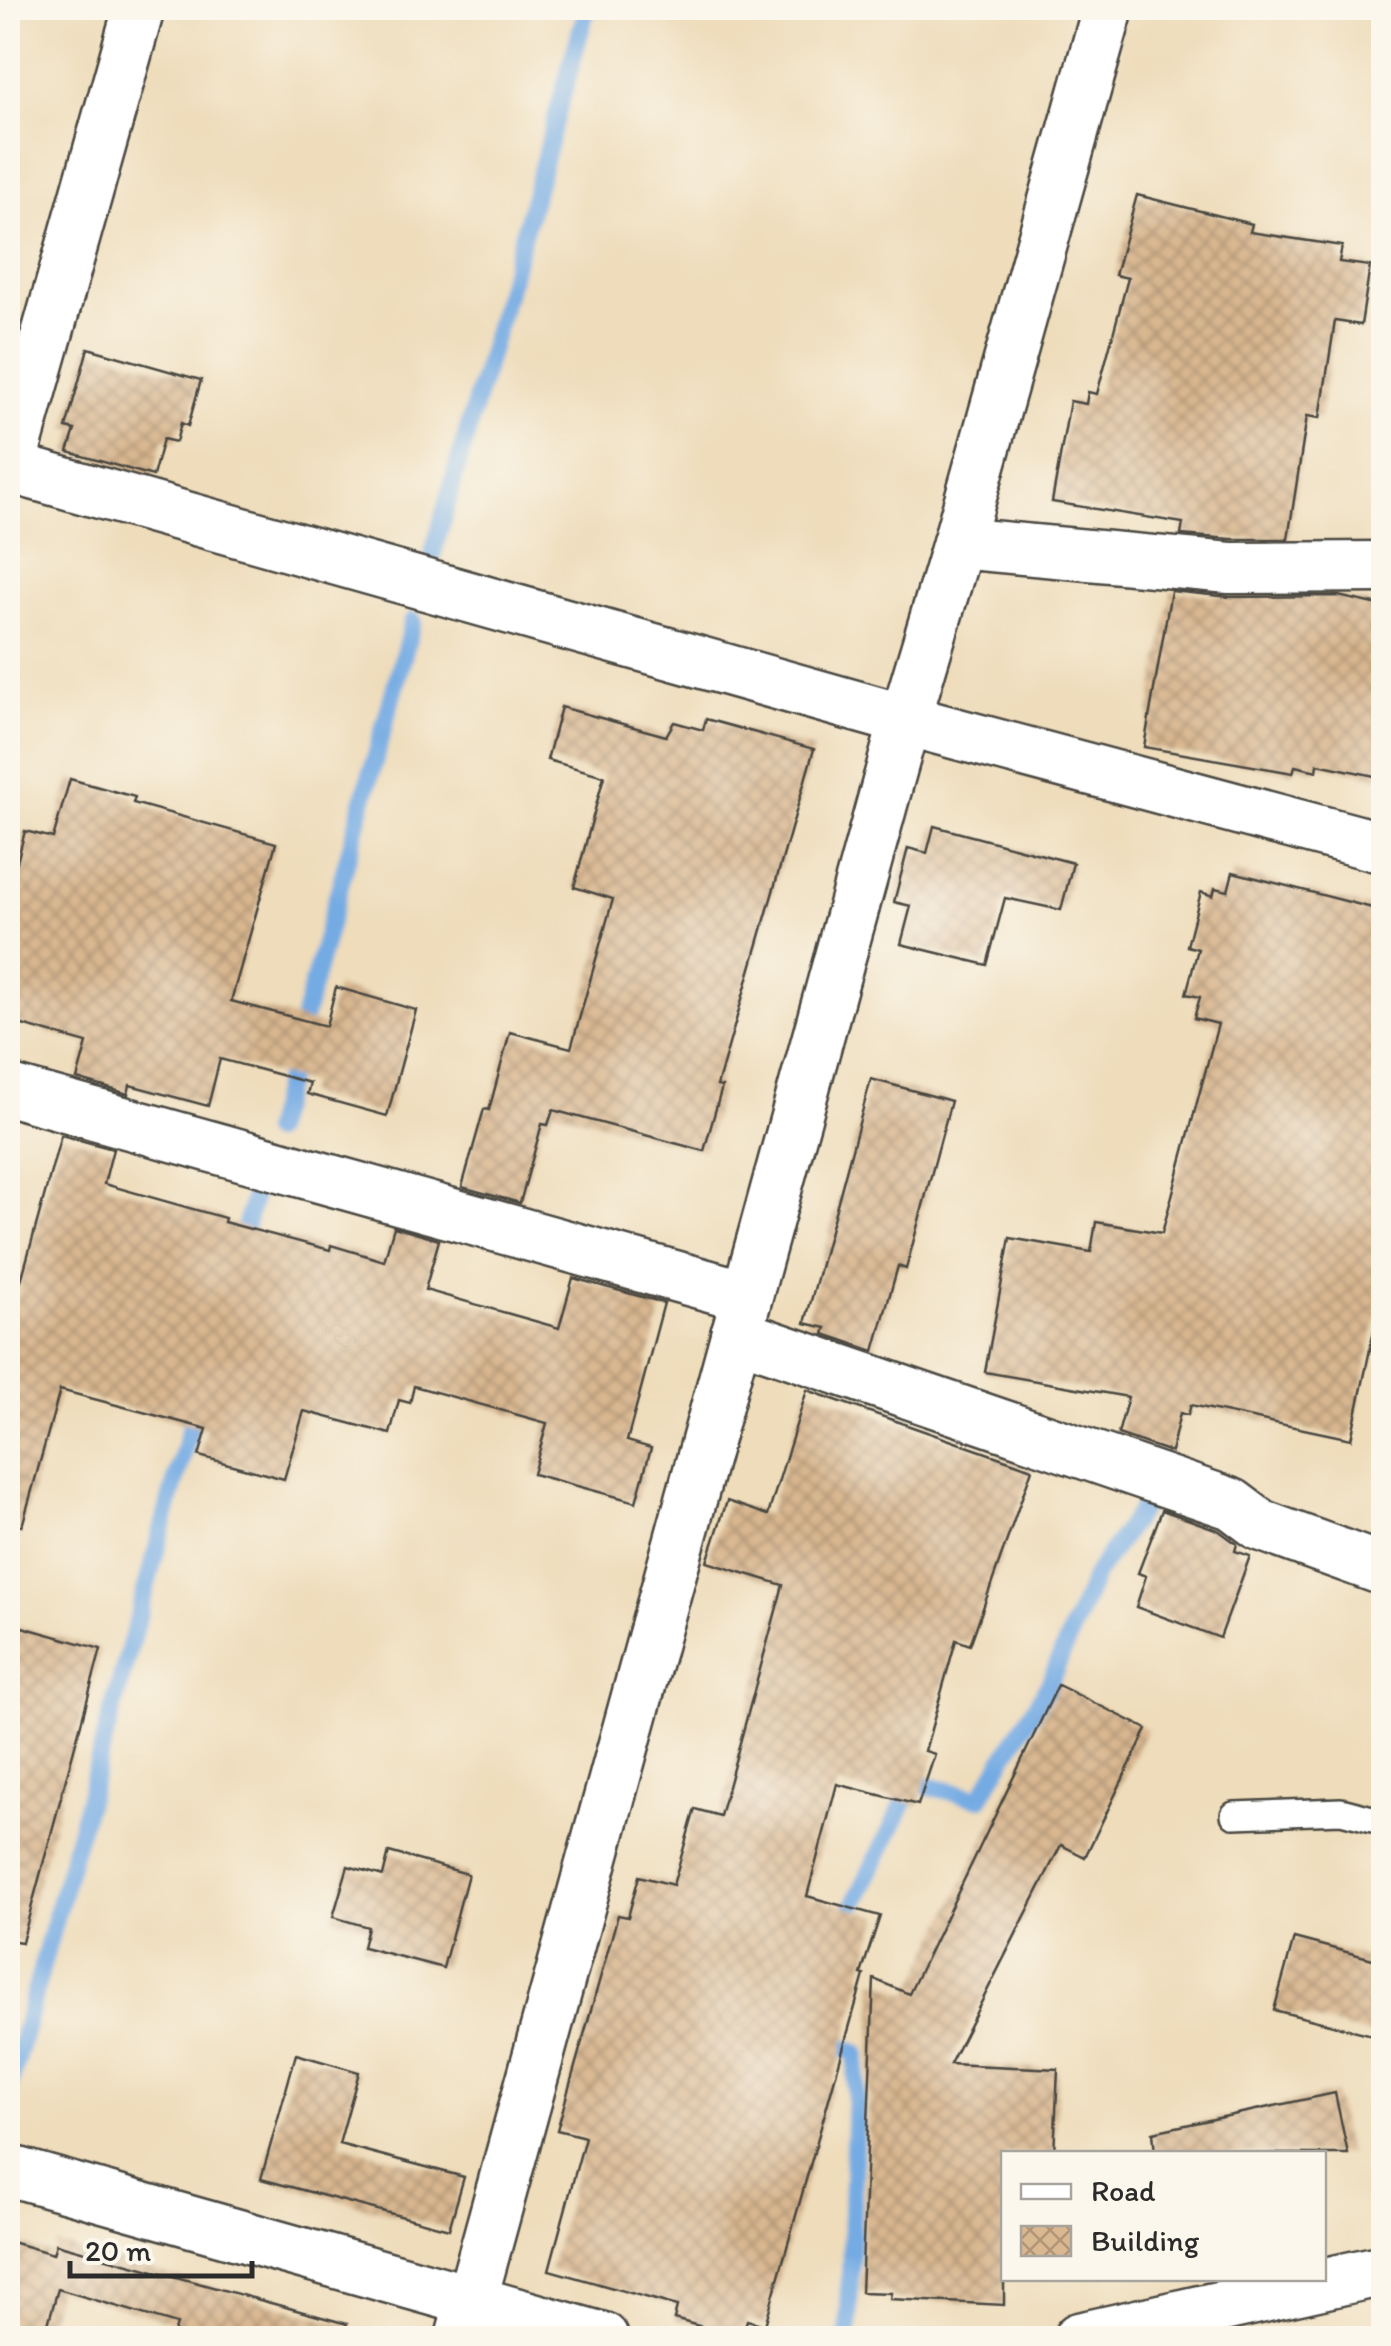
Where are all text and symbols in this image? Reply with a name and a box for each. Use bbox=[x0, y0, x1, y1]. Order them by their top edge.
legend bbox=[1001, 2151, 1326, 2281]
text: Road bbox=[1091, 2172, 1156, 2209]
scale bar bbox=[70, 2216, 252, 2278]
text: Building bbox=[1091, 2222, 1200, 2259]
text: 20 m bbox=[85, 2232, 151, 2269]

